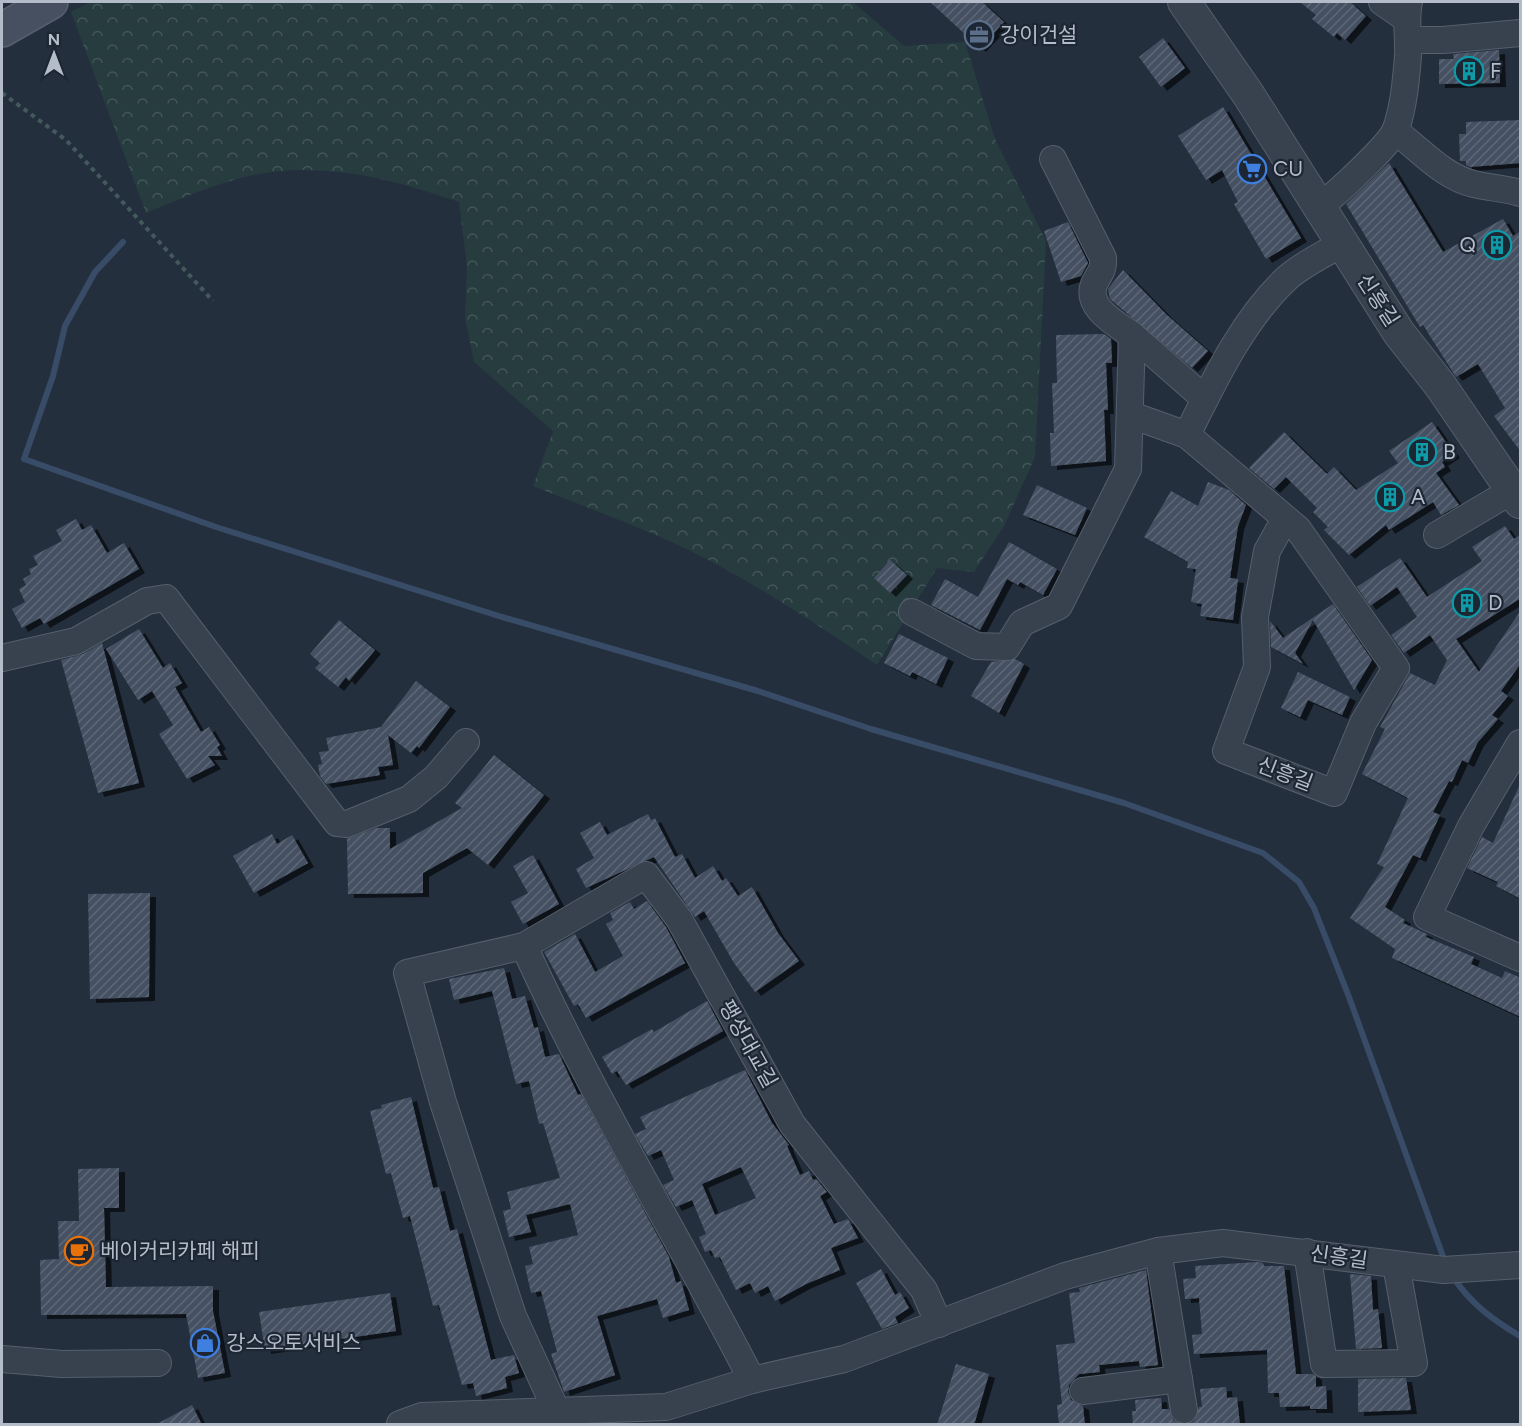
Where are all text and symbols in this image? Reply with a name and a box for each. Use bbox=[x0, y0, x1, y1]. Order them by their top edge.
office icon: 강이건설 bbox=[963, 19, 995, 51]
place label: 강이건설 bbox=[1000, 22, 1077, 47]
north arrow bbox=[24, 24, 84, 84]
text: N bbox=[48, 30, 60, 49]
building icon: F bbox=[1453, 55, 1485, 87]
place label: F bbox=[1490, 58, 1501, 83]
supermarket icon: CU bbox=[1236, 153, 1268, 185]
place label: CU bbox=[1273, 156, 1303, 181]
building icon: Q bbox=[1481, 229, 1513, 261]
place label: Q bbox=[1460, 232, 1476, 257]
street label: 신흥길 bbox=[1352, 269, 1405, 331]
building icon: B bbox=[1406, 436, 1438, 468]
place label: B bbox=[1443, 439, 1456, 464]
building icon: A bbox=[1374, 481, 1406, 513]
place label: A bbox=[1411, 484, 1425, 509]
building icon: D bbox=[1451, 587, 1483, 619]
place label: D bbox=[1488, 590, 1502, 615]
street label: 신흥길 bbox=[1254, 751, 1317, 796]
street label: 팽성대교길 bbox=[714, 995, 783, 1092]
cafe icon: 베이커리카페 해피 bbox=[63, 1235, 95, 1267]
place label: 베이커리카페 해피 bbox=[100, 1238, 260, 1263]
street label: 신흥길 bbox=[1309, 1240, 1370, 1273]
shop icon: 강스오토서비스 bbox=[189, 1327, 221, 1359]
place label: 강스오토서비스 bbox=[226, 1330, 361, 1355]

